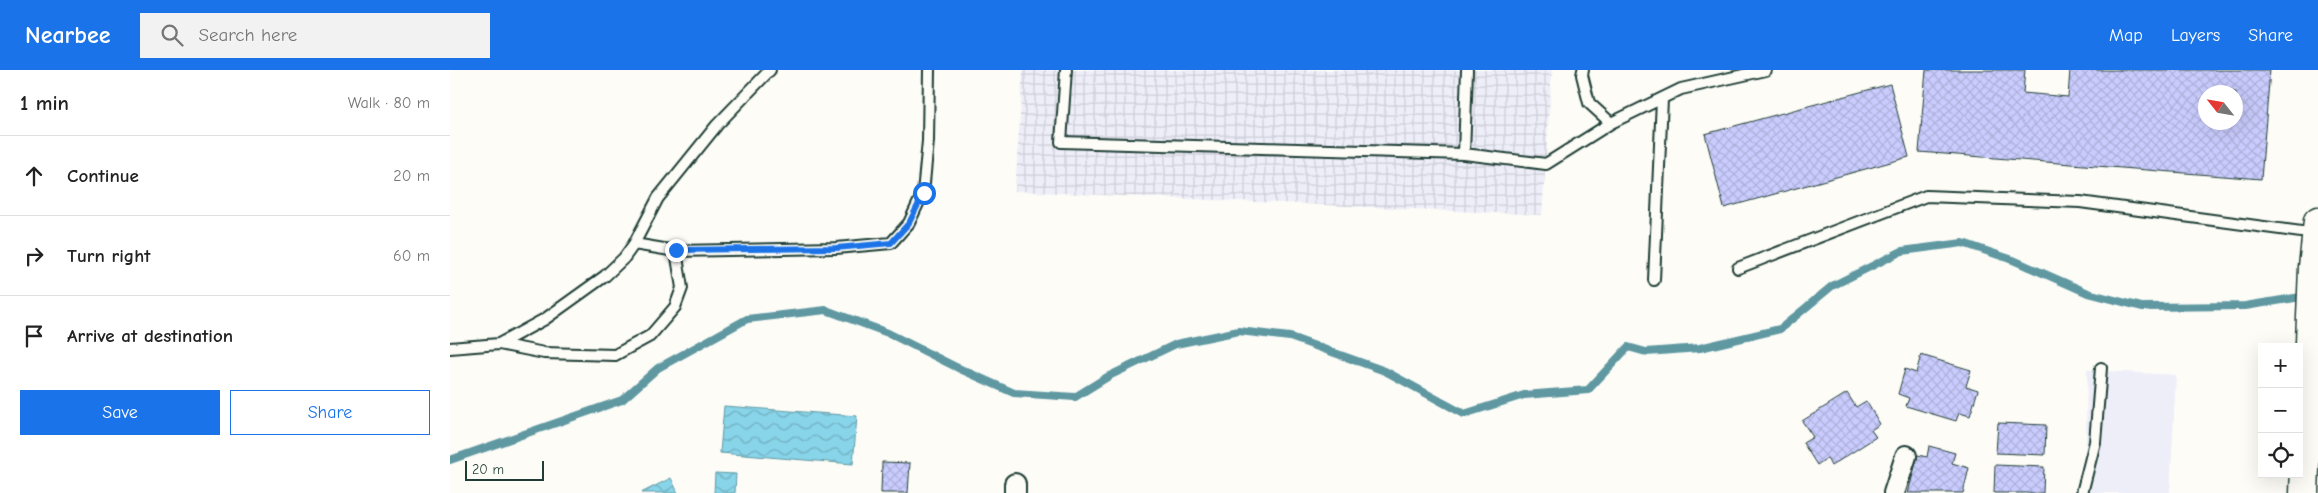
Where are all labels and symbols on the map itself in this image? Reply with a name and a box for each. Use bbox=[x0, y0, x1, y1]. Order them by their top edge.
north arrow bbox=[2198, 85, 2243, 130]
route start bbox=[913, 182, 936, 205]
route end bbox=[665, 239, 688, 262]
scale bar bbox=[465, 458, 544, 481]

